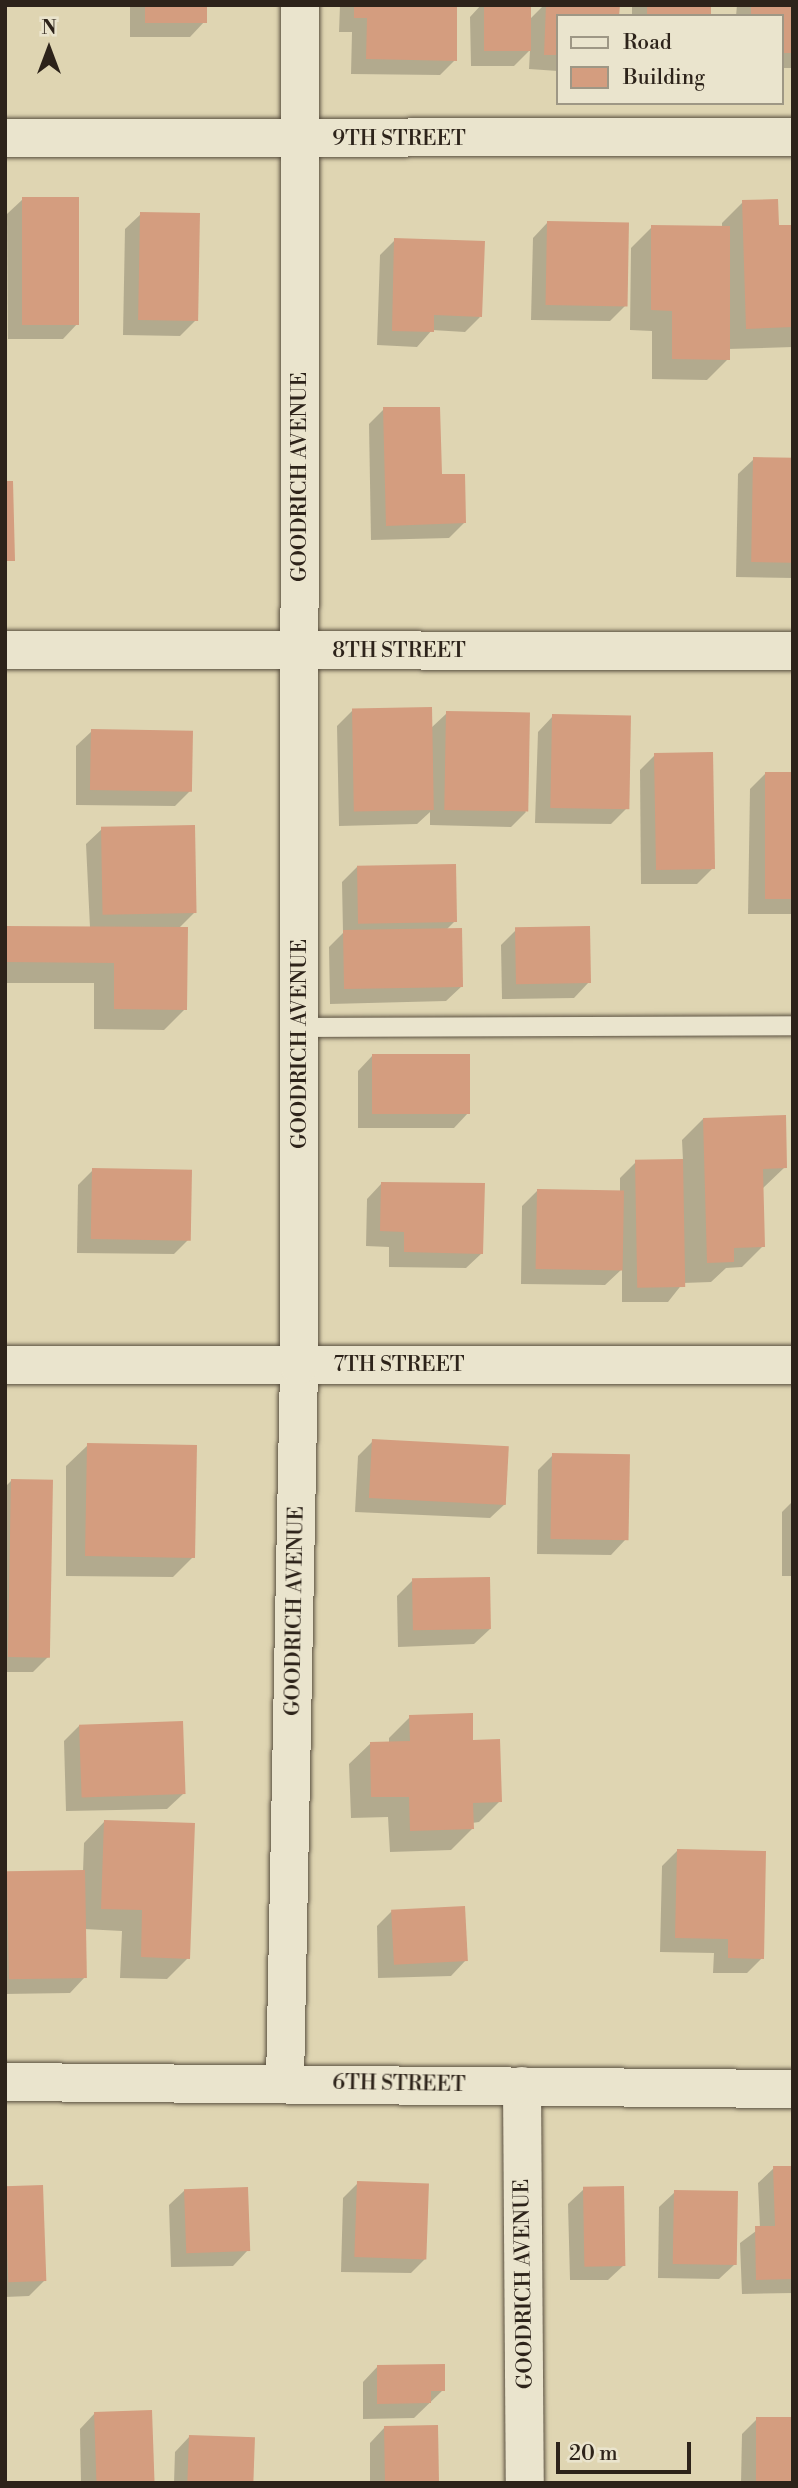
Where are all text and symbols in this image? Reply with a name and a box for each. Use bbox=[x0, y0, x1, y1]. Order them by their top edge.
north arrow bbox=[14, 14, 84, 84]
legend bbox=[556, 14, 784, 105]
text: N bbox=[41, 16, 57, 40]
text: Road bbox=[623, 30, 672, 56]
text: Building bbox=[623, 65, 705, 91]
street label: 9TH STREET bbox=[332, 126, 466, 152]
street label: GOODRICH AVENUE bbox=[287, 372, 313, 582]
street label: 8TH STREET bbox=[332, 638, 466, 664]
street label: GOODRICH AVENUE bbox=[287, 939, 313, 1149]
street label: 7TH STREET bbox=[333, 1352, 465, 1378]
street label: GOODRICH AVENUE bbox=[281, 1506, 309, 1716]
street label: 6TH STREET bbox=[332, 2070, 466, 2098]
street label: GOODRICH AVENUE bbox=[510, 2179, 538, 2389]
scale bar bbox=[560, 2428, 695, 2472]
text: 20 m bbox=[569, 2441, 618, 2467]

